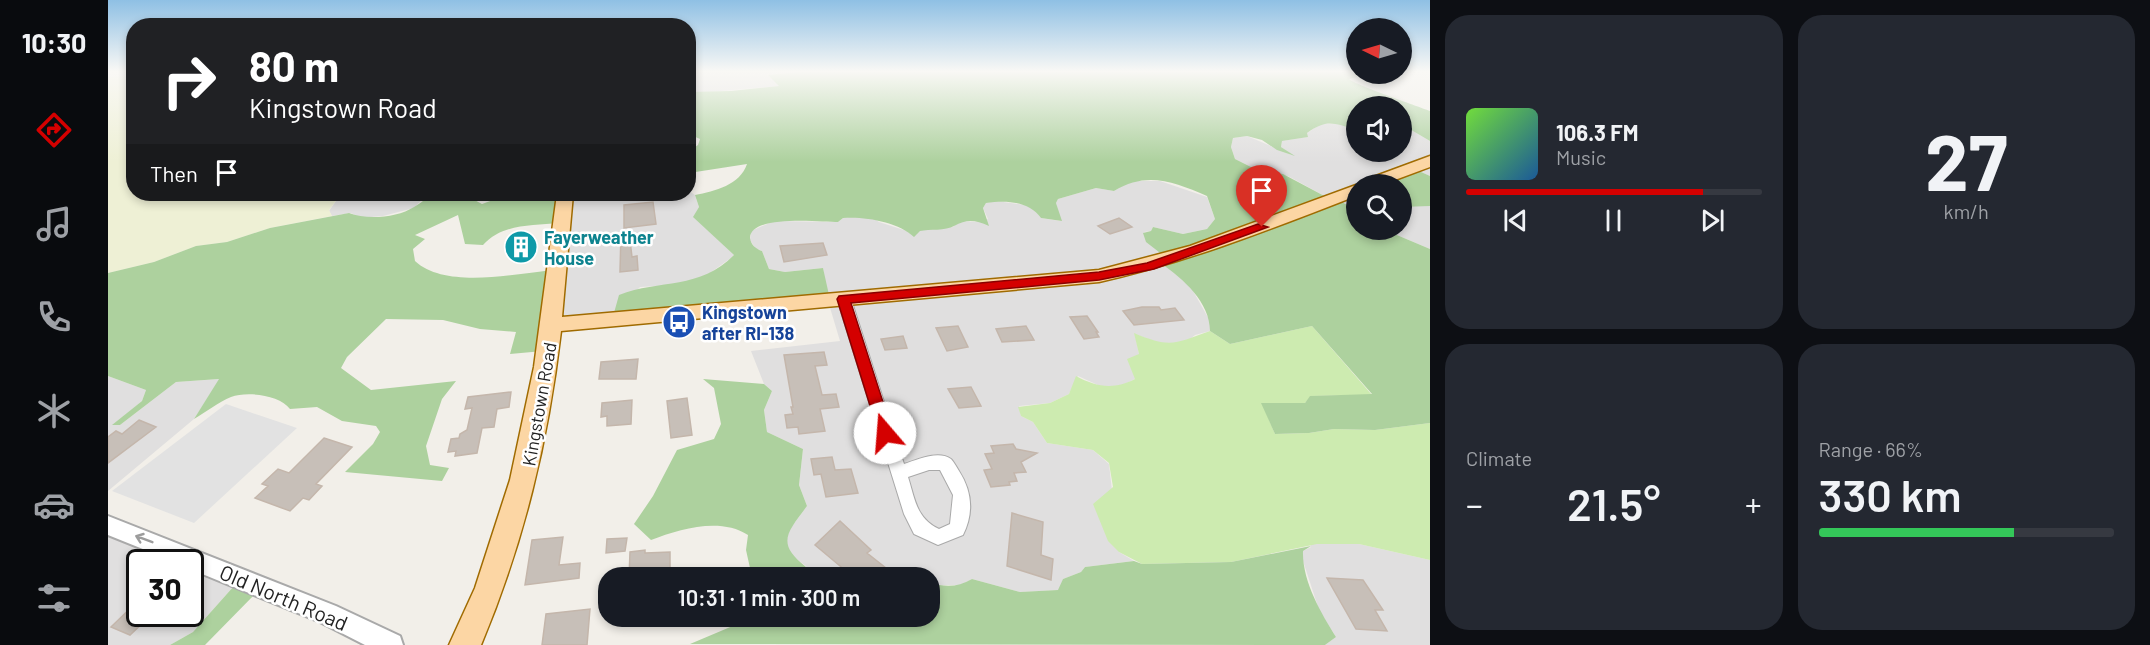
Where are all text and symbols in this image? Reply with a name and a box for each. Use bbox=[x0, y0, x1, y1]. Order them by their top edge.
north arrow bbox=[1346, 18, 1412, 84]
map controls bbox=[1346, 18, 1412, 240]
text: 10:30 bbox=[22, 26, 86, 58]
text: 80 m bbox=[249, 40, 339, 90]
icon: right bbox=[150, 42, 228, 120]
text: Kingstown Road bbox=[249, 91, 437, 123]
button: sound bbox=[1346, 96, 1412, 162]
icon: directions bbox=[33, 109, 75, 151]
text: 27 bbox=[1925, 113, 2007, 207]
text: 106.3 FM bbox=[1556, 119, 1638, 145]
text: Music bbox=[1556, 145, 1606, 169]
icon: arrive bbox=[210, 156, 243, 189]
text: Then bbox=[150, 160, 198, 186]
pin bbox=[1236, 165, 1287, 227]
icon: arrive bbox=[1245, 174, 1278, 207]
button: search bbox=[1346, 174, 1412, 240]
text: km/h bbox=[1944, 199, 1989, 223]
icon: music bbox=[33, 203, 75, 245]
icon: previous bbox=[1499, 204, 1532, 237]
icon: pause bbox=[1597, 204, 1630, 237]
icon: next bbox=[1696, 204, 1729, 237]
place label: Fayerweather House bbox=[544, 226, 654, 269]
building icon: Fayerweather House bbox=[503, 229, 539, 265]
icon: phone bbox=[33, 296, 75, 338]
place label: Kingstown after RI-138 bbox=[702, 301, 795, 344]
bus stop icon: Kingstown after RI-138 bbox=[661, 304, 697, 340]
street label: Kingstown Road bbox=[517, 340, 561, 468]
icon: climate bbox=[33, 390, 75, 432]
position arrow bbox=[853, 401, 917, 465]
text: Range · 66% bbox=[1819, 437, 1923, 461]
text: Climate bbox=[1466, 446, 1532, 470]
text: 330 km bbox=[1819, 467, 1962, 521]
text: 21.5° bbox=[1567, 476, 1660, 530]
icon: car bbox=[33, 484, 75, 526]
text: − bbox=[1466, 484, 1483, 524]
text: + bbox=[1745, 484, 1761, 524]
one-way arrow bbox=[136, 533, 154, 544]
speed limit sign: 30 bbox=[126, 549, 204, 627]
street label: Old North Road bbox=[216, 559, 352, 635]
icon: filters bbox=[33, 577, 75, 619]
text: 10:31 · 1 min · 300 m bbox=[678, 584, 860, 610]

